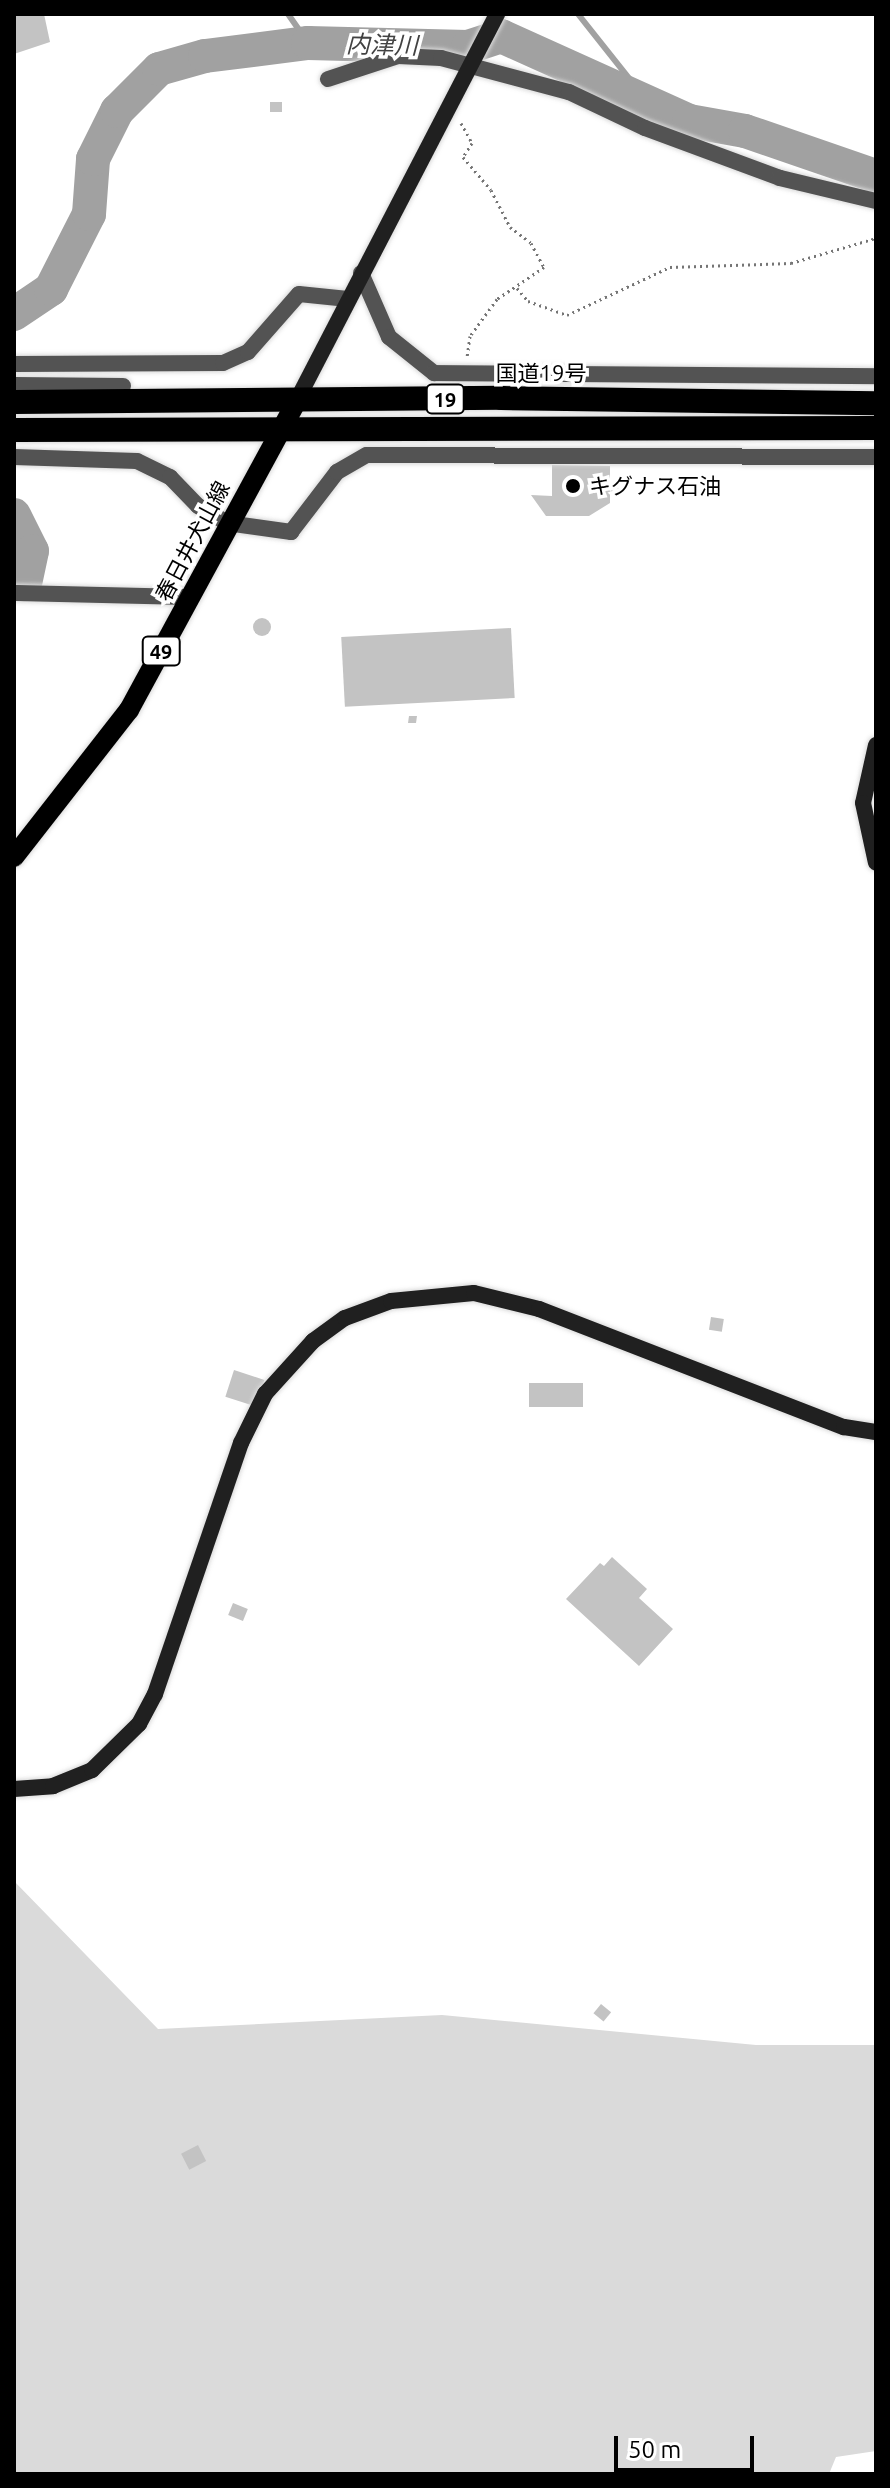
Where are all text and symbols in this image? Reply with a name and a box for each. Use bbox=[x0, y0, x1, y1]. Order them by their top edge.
water label: 内津川 bbox=[346, 30, 418, 60]
street label: 国道19号 bbox=[496, 360, 586, 386]
road number: 19 bbox=[425, 383, 465, 415]
place label: キグナス石油 bbox=[589, 473, 721, 499]
street label: 春日井犬山線 bbox=[149, 477, 235, 605]
marker: キグナス石油 bbox=[564, 477, 582, 495]
road number: 49 bbox=[141, 635, 181, 667]
scale bar bbox=[618, 2420, 758, 2470]
text: 50 m bbox=[628, 2436, 681, 2463]

